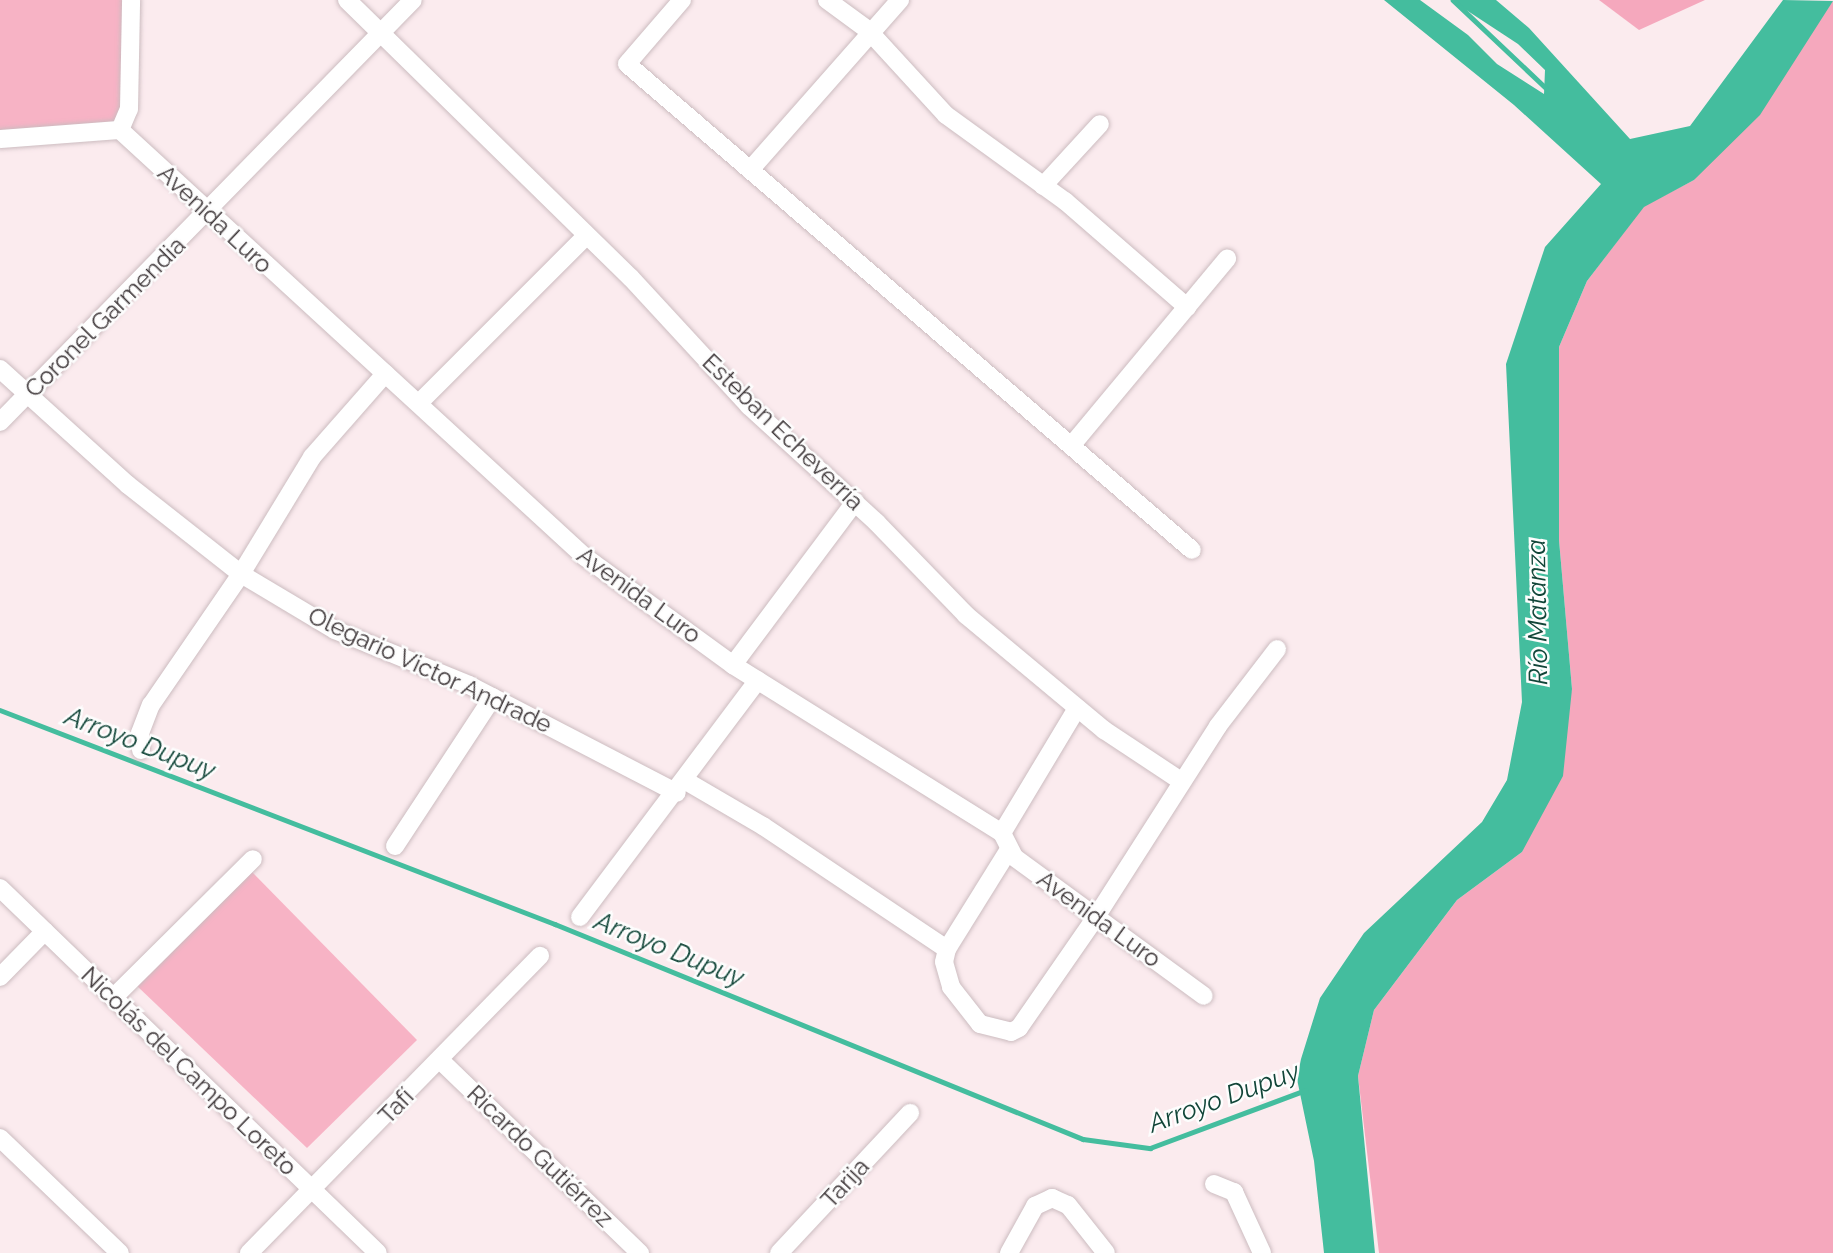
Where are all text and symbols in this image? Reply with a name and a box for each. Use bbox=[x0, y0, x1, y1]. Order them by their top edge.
street label: Avenida Luro bbox=[152, 159, 278, 279]
street label: Coronel Garmendia bbox=[19, 231, 191, 403]
street label: Esteban Echeverría bbox=[696, 348, 870, 516]
water label: Río Matanza bbox=[1521, 539, 1555, 685]
street label: Avenida Luro bbox=[572, 541, 706, 649]
street label: Olegario Victor Andrade bbox=[303, 600, 557, 740]
water label: Arroyo Dupuy bbox=[61, 701, 219, 787]
street label: Avenida Luro bbox=[1032, 865, 1166, 973]
water label: Arroyo Dupuy bbox=[590, 906, 748, 994]
street label: Nicolás del Campo Loreto bbox=[75, 960, 303, 1182]
water label: Arroyo Dupuy bbox=[1144, 1056, 1304, 1140]
street label: Ricardo Gutiérrez bbox=[461, 1079, 619, 1233]
street label: Tafí bbox=[372, 1082, 420, 1130]
street label: Tarija bbox=[815, 1152, 875, 1214]

